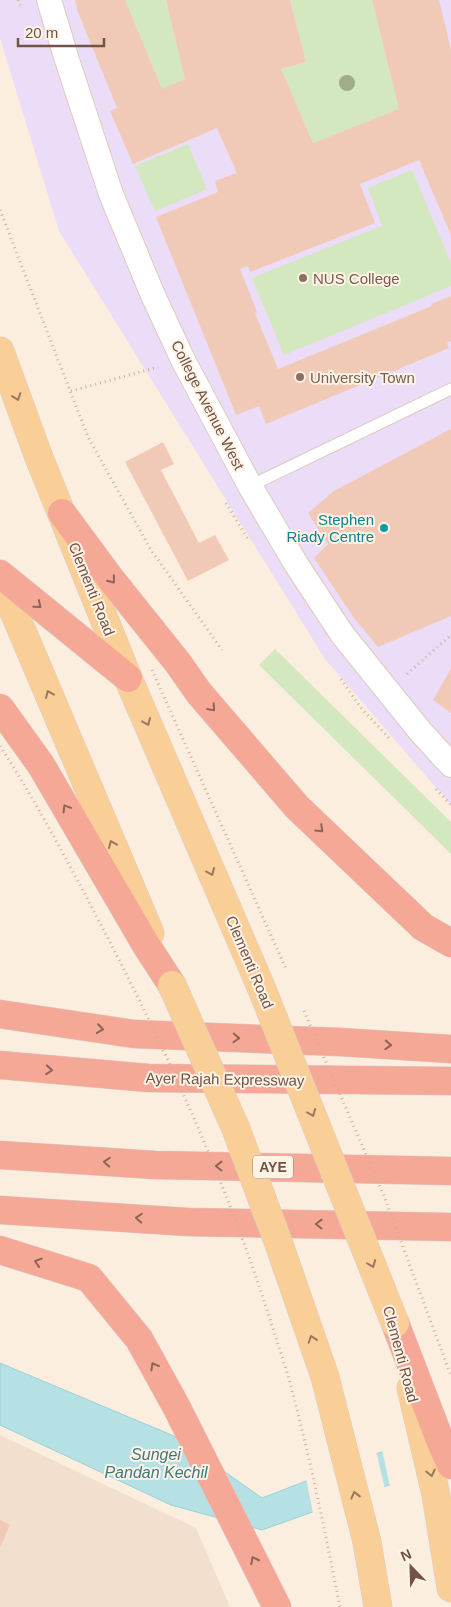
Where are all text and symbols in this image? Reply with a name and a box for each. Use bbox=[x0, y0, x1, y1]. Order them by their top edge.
scale bar bbox=[18, 15, 104, 47]
text: 20 m bbox=[25, 24, 58, 41]
place label: NUS College bbox=[313, 270, 400, 287]
marker: NUS College bbox=[297, 272, 309, 284]
street label: College Avenue West bbox=[168, 337, 248, 473]
place label: University Town bbox=[310, 369, 415, 386]
marker: University Town bbox=[294, 371, 306, 383]
one-way arrow bbox=[11, 392, 21, 401]
place label: Stephen Riady Centre bbox=[286, 511, 374, 545]
marker: Stephen Riady Centre bbox=[378, 522, 390, 534]
street label: Clementi Road bbox=[66, 540, 118, 638]
one-way arrow bbox=[106, 574, 115, 584]
one-way arrow bbox=[32, 599, 41, 607]
one-way arrow bbox=[44, 690, 55, 699]
one-way arrow bbox=[206, 702, 215, 711]
one-way arrow bbox=[140, 717, 151, 726]
one-way arrow bbox=[63, 805, 73, 814]
one-way arrow bbox=[315, 823, 324, 832]
one-way arrow bbox=[108, 840, 118, 849]
one-way arrow bbox=[205, 867, 216, 876]
street label: Clementi Road bbox=[223, 913, 277, 1011]
one-way arrow bbox=[96, 1023, 105, 1033]
one-way arrow bbox=[232, 1033, 240, 1043]
one-way arrow bbox=[384, 1040, 392, 1051]
one-way arrow bbox=[45, 1064, 53, 1075]
street label: Ayer Rajah Expressway bbox=[145, 1069, 305, 1089]
one-way arrow bbox=[305, 1108, 316, 1117]
road number: AYE bbox=[253, 1156, 293, 1178]
one-way arrow bbox=[102, 1157, 110, 1168]
one-way arrow bbox=[215, 1161, 223, 1172]
one-way arrow bbox=[135, 1213, 143, 1224]
one-way arrow bbox=[315, 1219, 322, 1229]
one-way arrow bbox=[34, 1258, 43, 1268]
one-way arrow bbox=[366, 1259, 376, 1268]
street label: Clementi Road bbox=[380, 1304, 422, 1404]
one-way arrow bbox=[307, 1335, 317, 1343]
one-way arrow bbox=[150, 1362, 160, 1371]
water label: Sungei Pandan Kechil bbox=[104, 1446, 208, 1481]
one-way arrow bbox=[425, 1469, 436, 1478]
one-way arrow bbox=[350, 1491, 361, 1500]
north arrow bbox=[386, 1542, 436, 1592]
text: N bbox=[398, 1546, 414, 1564]
one-way arrow bbox=[250, 1557, 260, 1566]

